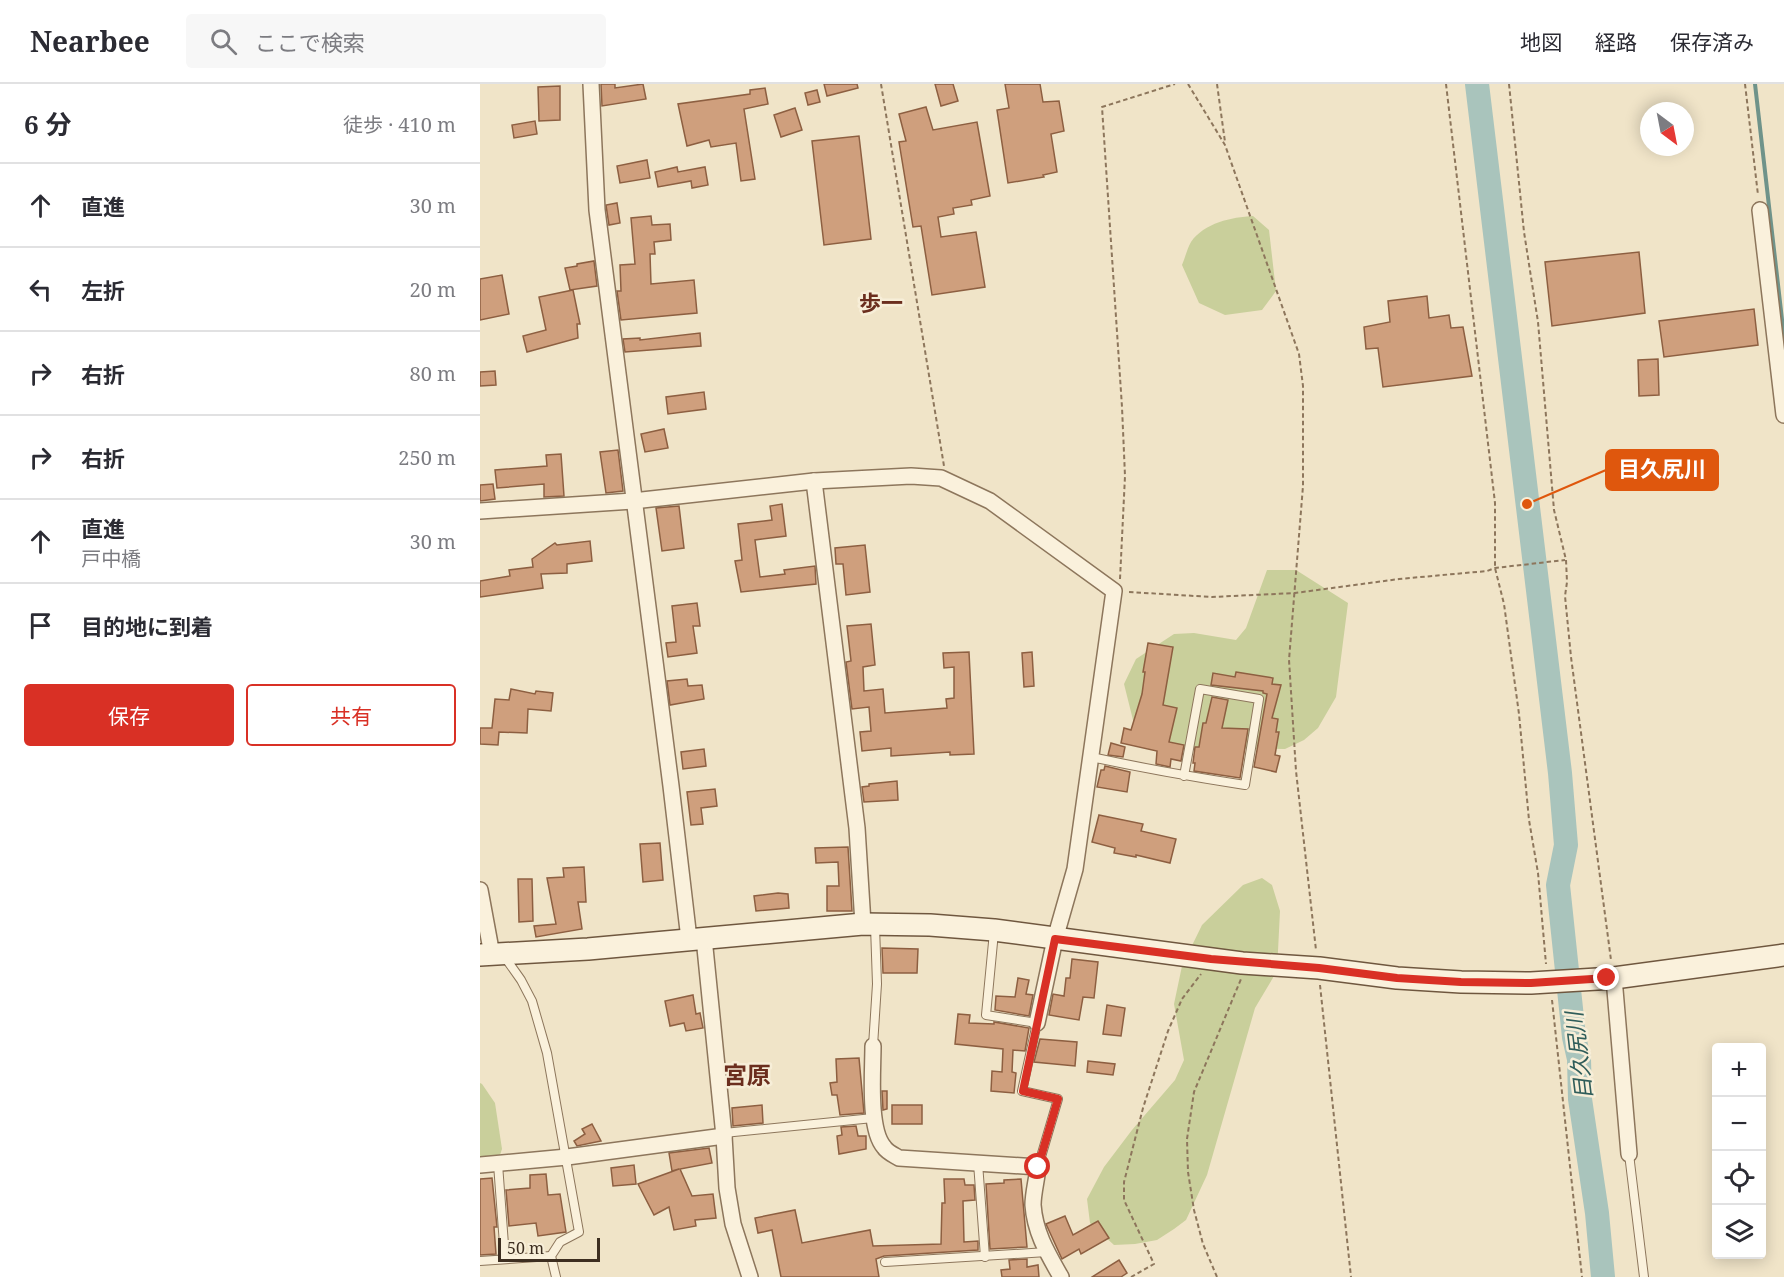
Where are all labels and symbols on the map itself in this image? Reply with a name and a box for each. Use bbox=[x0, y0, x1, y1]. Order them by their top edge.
north arrow bbox=[1640, 102, 1694, 156]
district label: 歩一 bbox=[859, 287, 903, 317]
callout: 目久尻川 bbox=[1606, 450, 1718, 490]
text: 目久尻川 bbox=[1618, 453, 1706, 483]
route end bbox=[1593, 964, 1619, 990]
water label: 目久尻川 bbox=[1558, 1009, 1598, 1102]
district label: 宮原 bbox=[723, 1058, 771, 1091]
route start bbox=[1024, 1153, 1050, 1179]
scale bar bbox=[498, 1235, 600, 1262]

